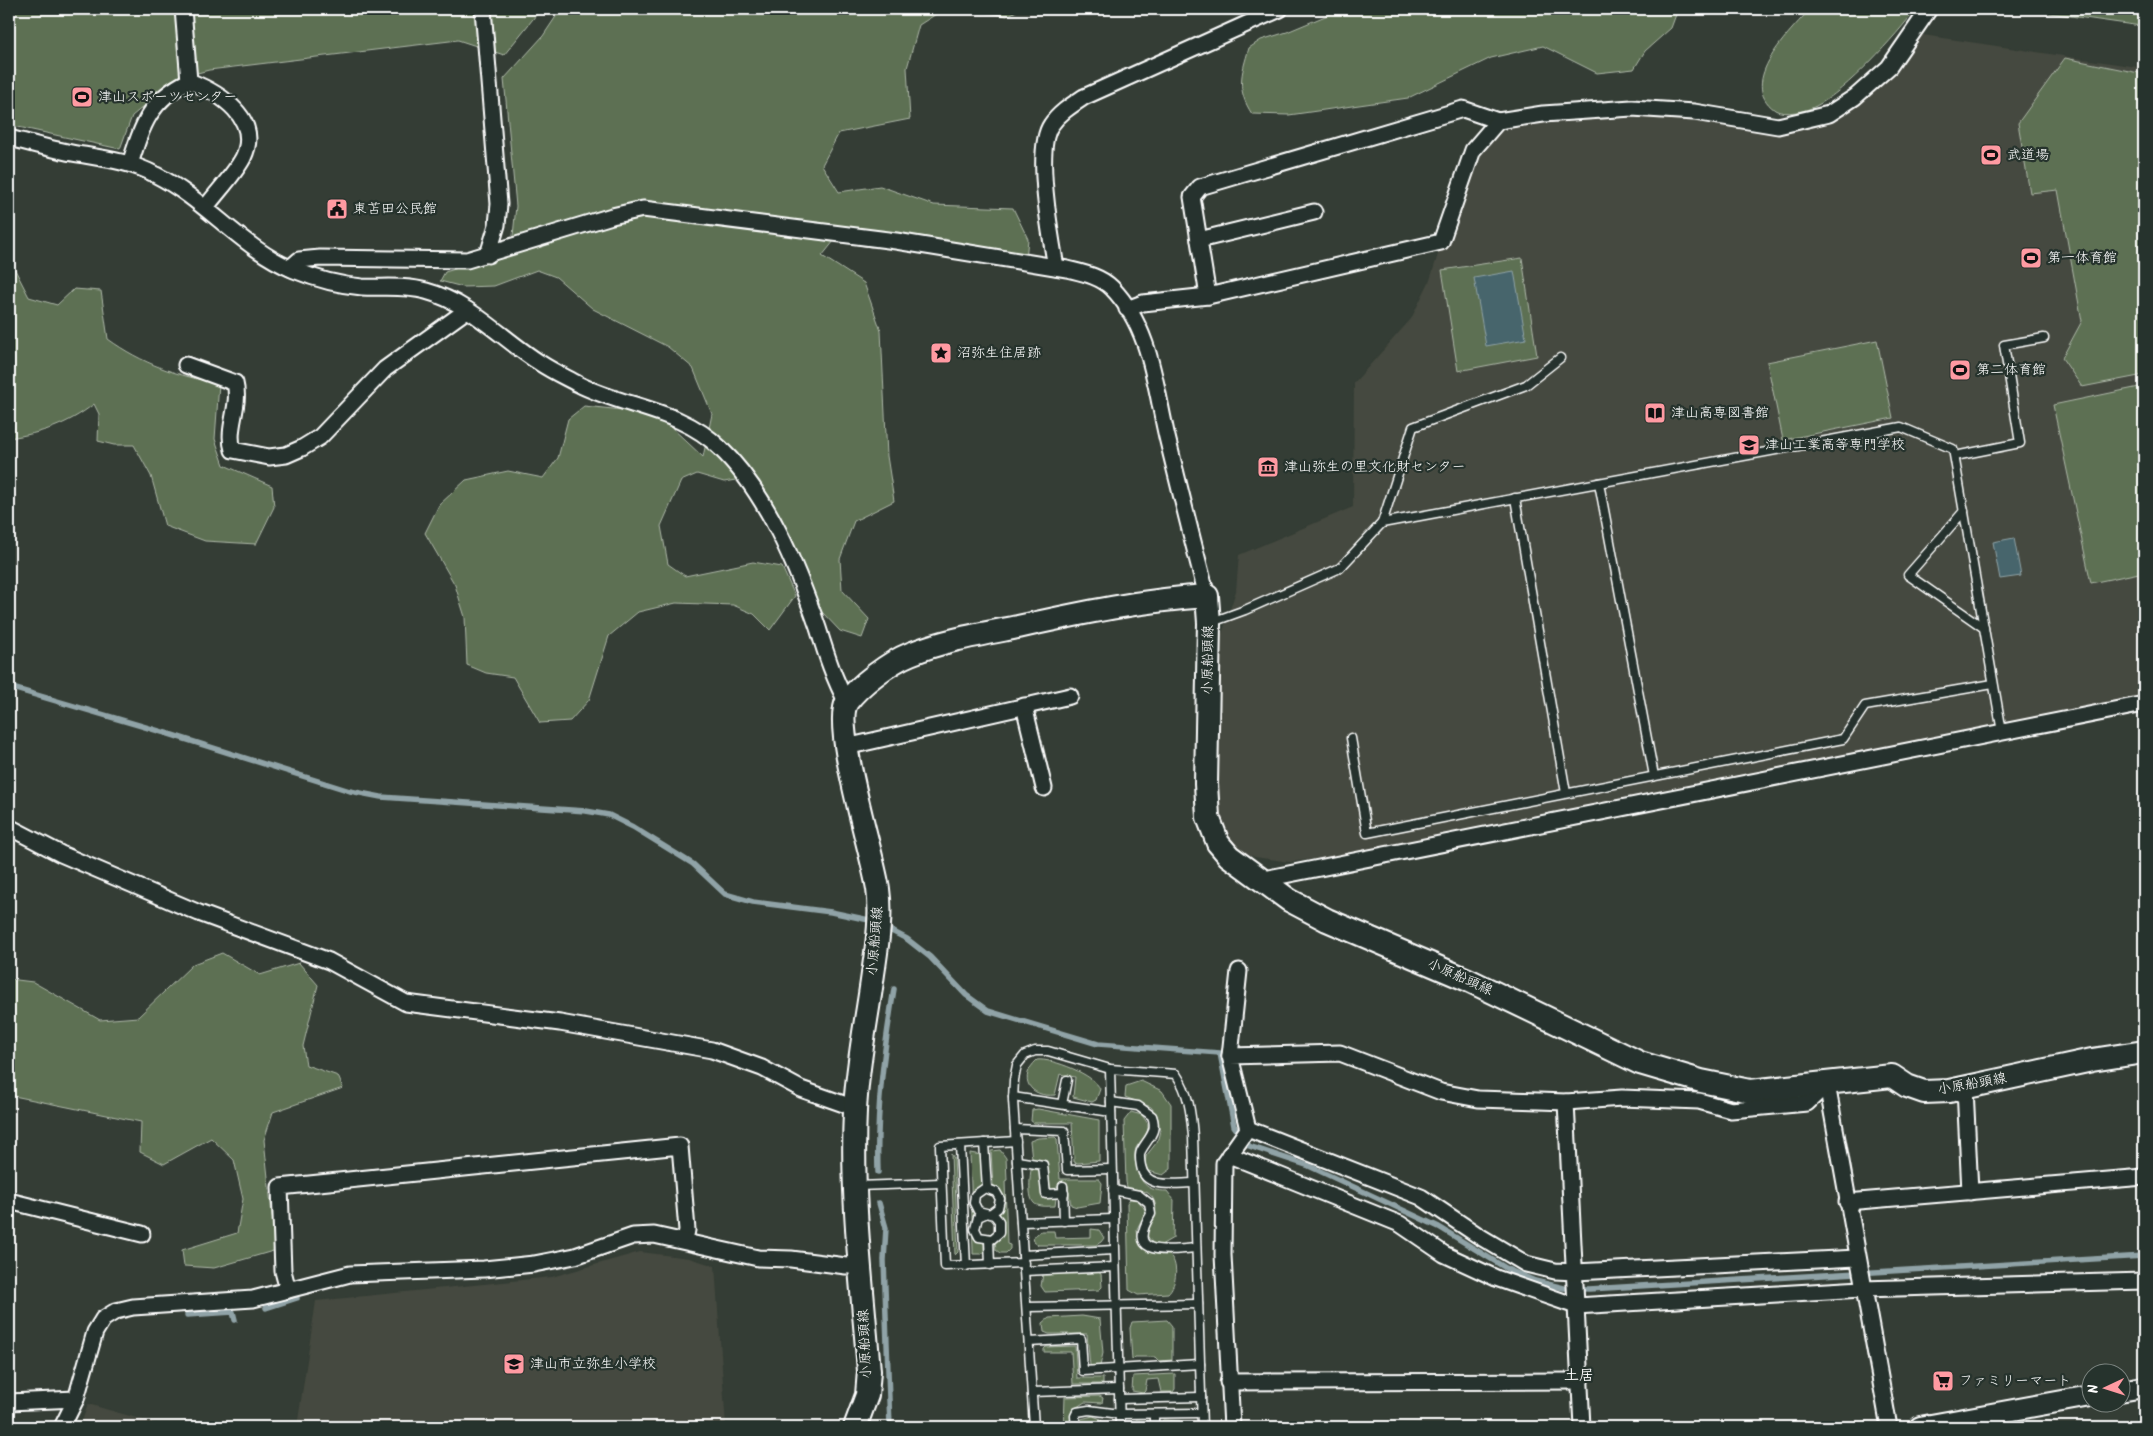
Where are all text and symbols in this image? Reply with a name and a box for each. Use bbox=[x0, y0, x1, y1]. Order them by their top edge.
sports icon: 津山スポーツセンター bbox=[70, 85, 94, 109]
place label: 津山スポーツセンター bbox=[98, 86, 237, 108]
sports icon: 武道場 bbox=[1979, 143, 2003, 167]
place label: 武道場 bbox=[2007, 144, 2049, 166]
public building icon: 東苫田公民館 bbox=[325, 197, 349, 221]
place label: 東苫田公民館 bbox=[353, 198, 437, 220]
sports icon: 第一体育館 bbox=[2019, 246, 2043, 270]
place label: 第一体育館 bbox=[2047, 247, 2117, 269]
place icon: 沼弥生住居跡 bbox=[929, 341, 953, 365]
place label: 沼弥生住居跡 bbox=[957, 342, 1041, 364]
sports icon: 第二体育館 bbox=[1948, 358, 1972, 382]
place label: 第二体育館 bbox=[1976, 359, 2046, 381]
library icon: 津山高専図書館 bbox=[1643, 401, 1667, 425]
place label: 津山高専図書館 bbox=[1671, 402, 1769, 424]
school or university icon: 津山工業高等専門学校 bbox=[1737, 433, 1761, 457]
place label: 津山工業高等専門学校 bbox=[1765, 434, 1905, 456]
museum icon: 津山弥生の里文化財センター bbox=[1256, 455, 1280, 479]
place label: 津山弥生の里文化財センター bbox=[1284, 456, 1465, 478]
street label: 小原船頭線 bbox=[1196, 625, 1220, 695]
street label: 小原船頭線 bbox=[861, 905, 889, 977]
street label: 小原船頭線 bbox=[1424, 953, 1496, 1001]
street label: 小原船頭線 bbox=[1936, 1067, 2008, 1101]
street label: 小原船頭線 bbox=[852, 1308, 878, 1380]
school or university icon: 津山市立弥生小学校 bbox=[502, 1352, 526, 1376]
place label: 津山市立弥生小学校 bbox=[530, 1353, 656, 1375]
district label: 土居 bbox=[1564, 1364, 1594, 1388]
north arrow bbox=[2080, 1364, 2130, 1414]
supermarket icon: ファミリーマート bbox=[1931, 1369, 1955, 1393]
place label: ファミリーマート bbox=[1959, 1370, 2071, 1392]
text: N bbox=[2083, 1384, 2105, 1394]

